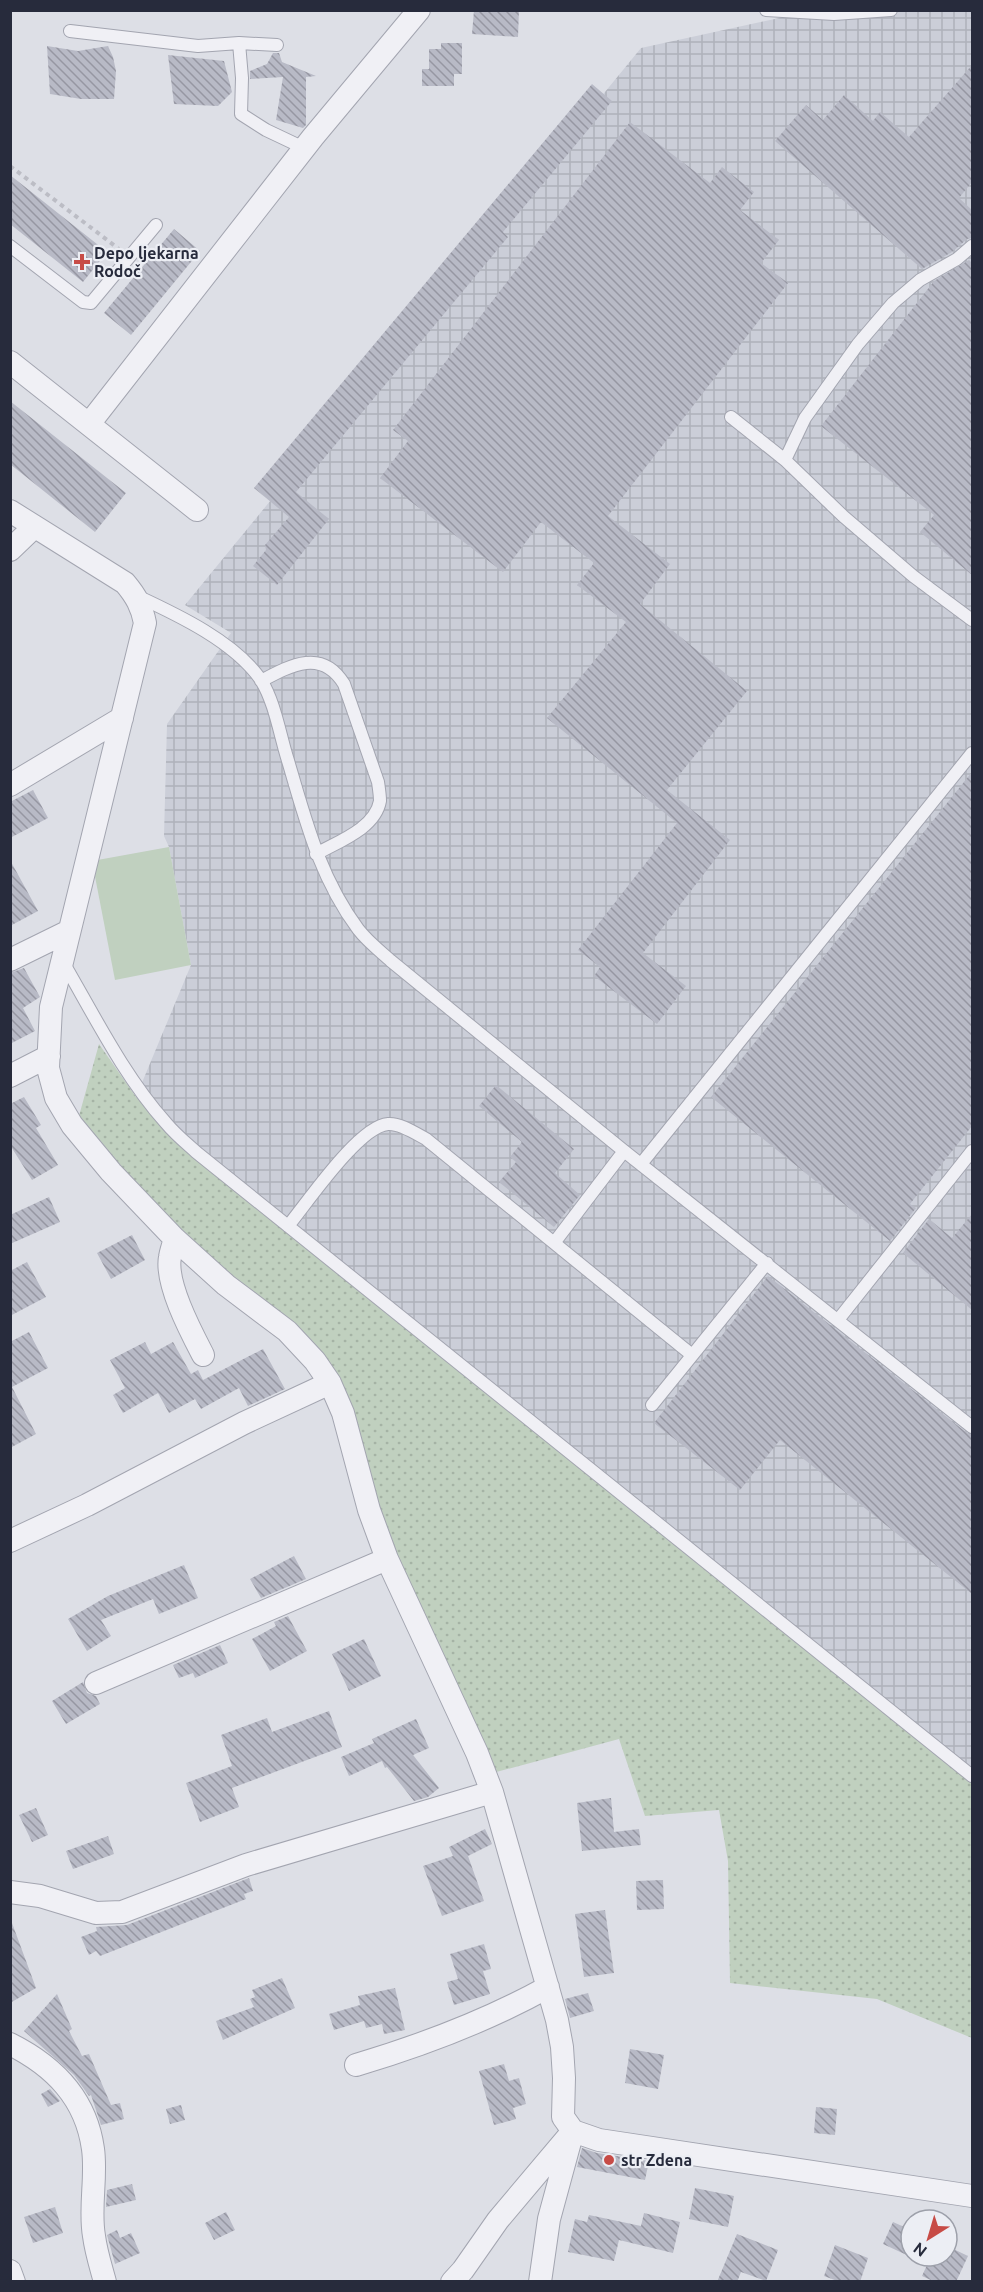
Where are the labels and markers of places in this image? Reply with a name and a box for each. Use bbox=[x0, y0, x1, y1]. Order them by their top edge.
place label: Depo ljekarna Rodoč bbox=[94, 244, 199, 280]
marker: Depo ljekarna Rodoč bbox=[75, 255, 89, 269]
place label: str Zdena bbox=[621, 2151, 692, 2169]
marker: str Zdena bbox=[602, 2153, 616, 2167]

